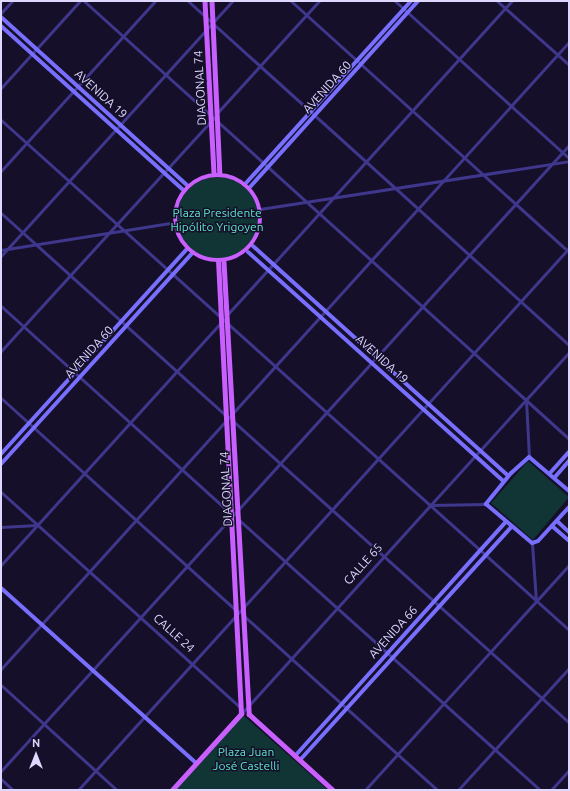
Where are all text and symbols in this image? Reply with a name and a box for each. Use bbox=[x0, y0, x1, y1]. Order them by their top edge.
street label: DIAGONAL 74 bbox=[191, 50, 209, 126]
street label: AVENIDA 60 bbox=[300, 58, 354, 116]
street label: AVENIDA 19 bbox=[72, 67, 130, 121]
park label: Plaza Presidente Hipólito Yrigoyen bbox=[170, 206, 264, 234]
street label: AVENIDA 60 bbox=[62, 323, 116, 381]
street label: AVENIDA 19 bbox=[353, 332, 411, 386]
street label: DIAGONAL 74 bbox=[217, 451, 235, 527]
street label: CALLE 65 bbox=[341, 540, 385, 588]
street label: AVENIDA 66 bbox=[366, 603, 420, 661]
street label: CALLE 24 bbox=[150, 611, 198, 655]
north arrow bbox=[16, 735, 56, 775]
text: N bbox=[32, 737, 40, 749]
park label: Plaza Juan José Castelli bbox=[213, 745, 279, 773]

